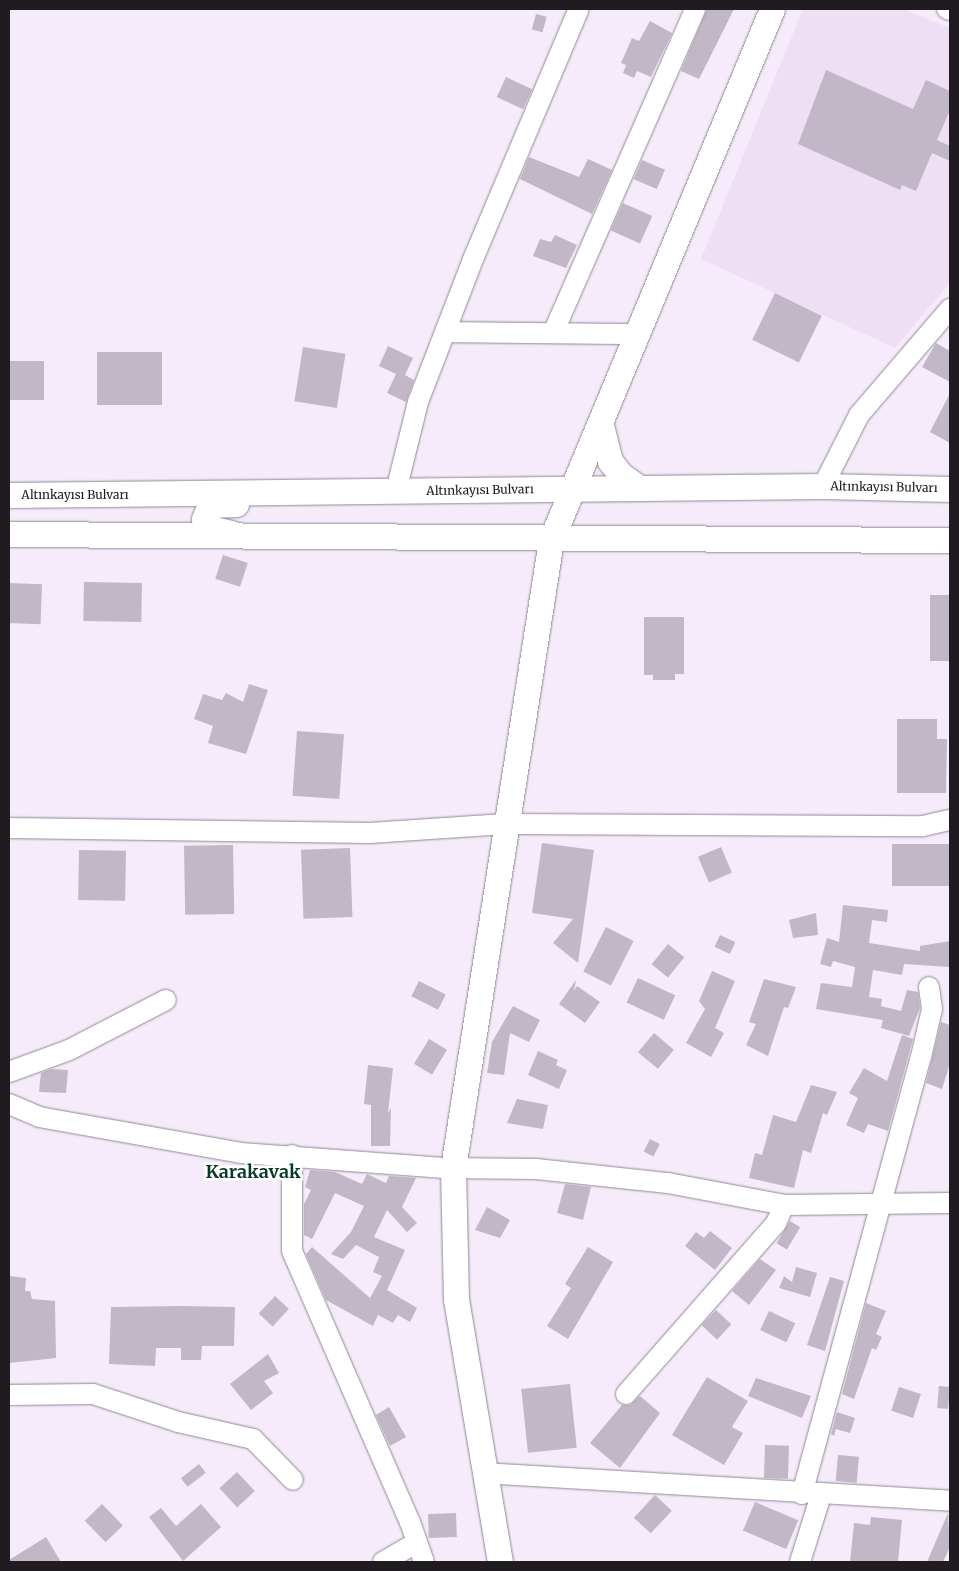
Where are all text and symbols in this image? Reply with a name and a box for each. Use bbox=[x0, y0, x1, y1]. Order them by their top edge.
street label: Altınkayısı Bulvarı bbox=[830, 479, 938, 495]
street label: Altınkayısı Bulvarı bbox=[426, 482, 534, 498]
street label: Altınkayısı Bulvarı bbox=[21, 488, 129, 502]
district label: Karakavak bbox=[205, 1161, 301, 1183]

